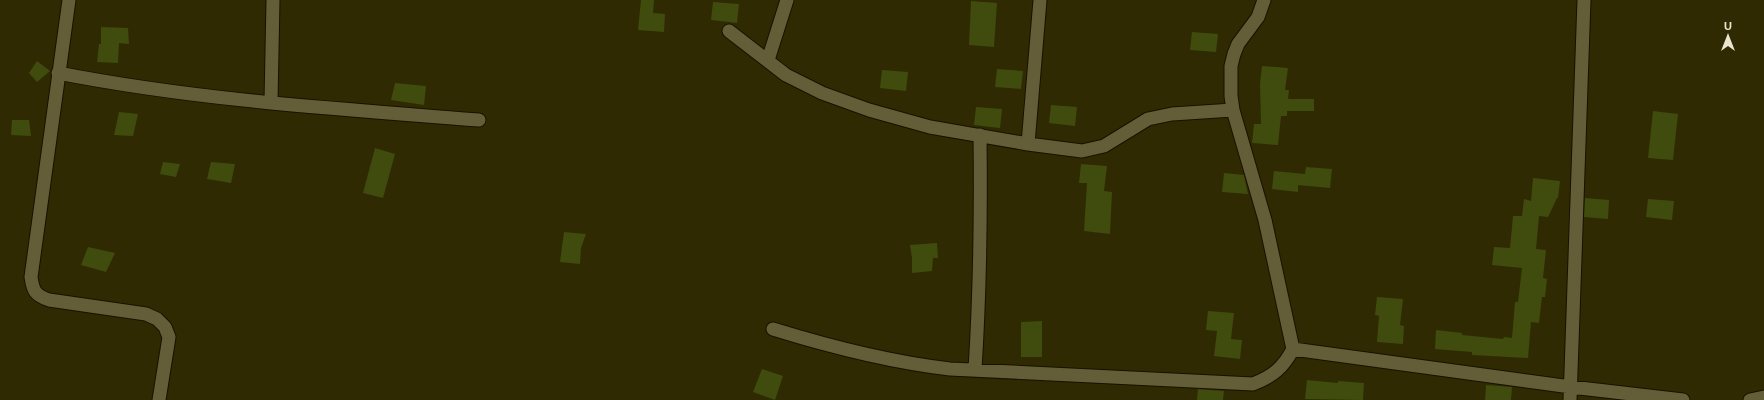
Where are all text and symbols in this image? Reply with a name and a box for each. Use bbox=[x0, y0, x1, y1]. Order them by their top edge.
north arrow bbox=[1708, 16, 1748, 56]
text: U bbox=[1724, 20, 1732, 32]

